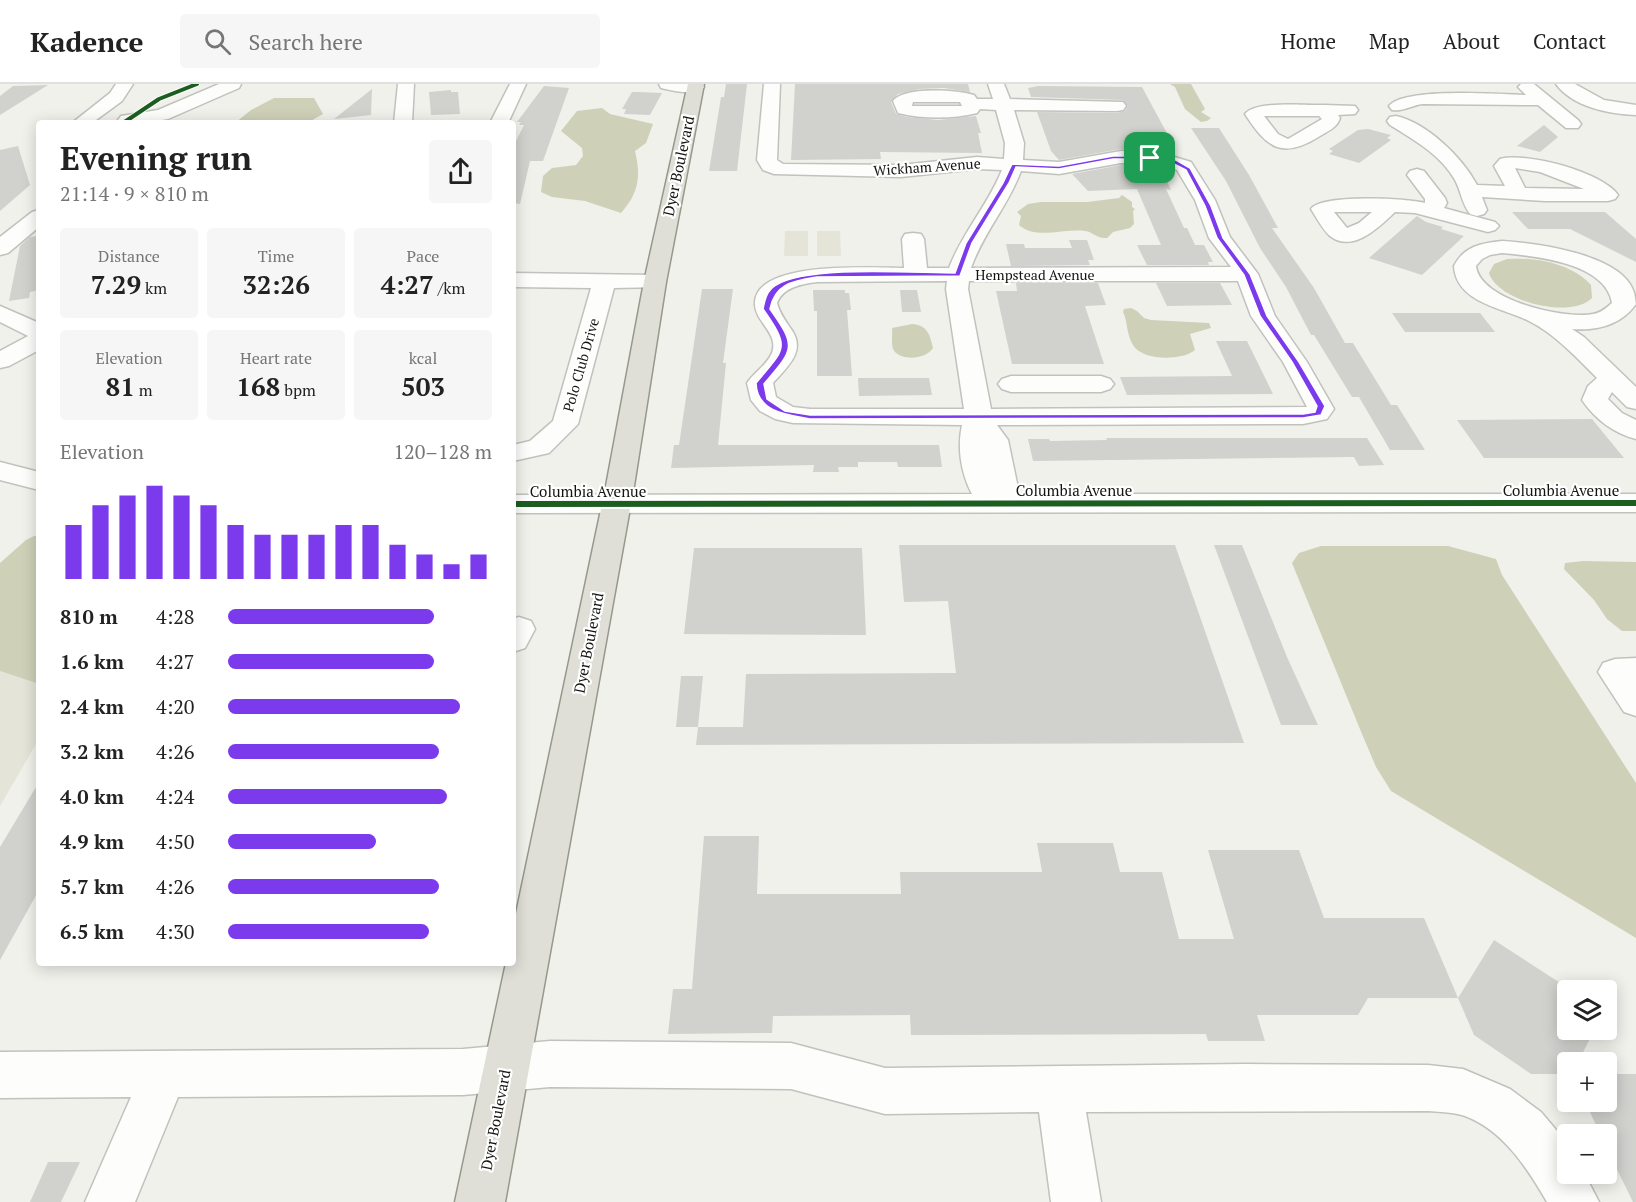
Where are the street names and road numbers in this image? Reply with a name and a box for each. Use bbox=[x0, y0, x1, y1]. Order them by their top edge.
street label: Dyer Boulevard bbox=[658, 114, 698, 218]
street label: Wickham Avenue bbox=[873, 153, 981, 180]
street label: Hempstead Avenue bbox=[975, 265, 1095, 284]
street label: Polo Club Drive bbox=[558, 316, 603, 414]
street label: Columbia Avenue bbox=[1016, 480, 1132, 500]
street label: Columbia Avenue bbox=[1503, 480, 1619, 500]
street label: Columbia Avenue bbox=[530, 481, 646, 501]
street label: Dyer Boulevard bbox=[568, 591, 608, 695]
street label: Dyer Boulevard bbox=[475, 1068, 515, 1172]

